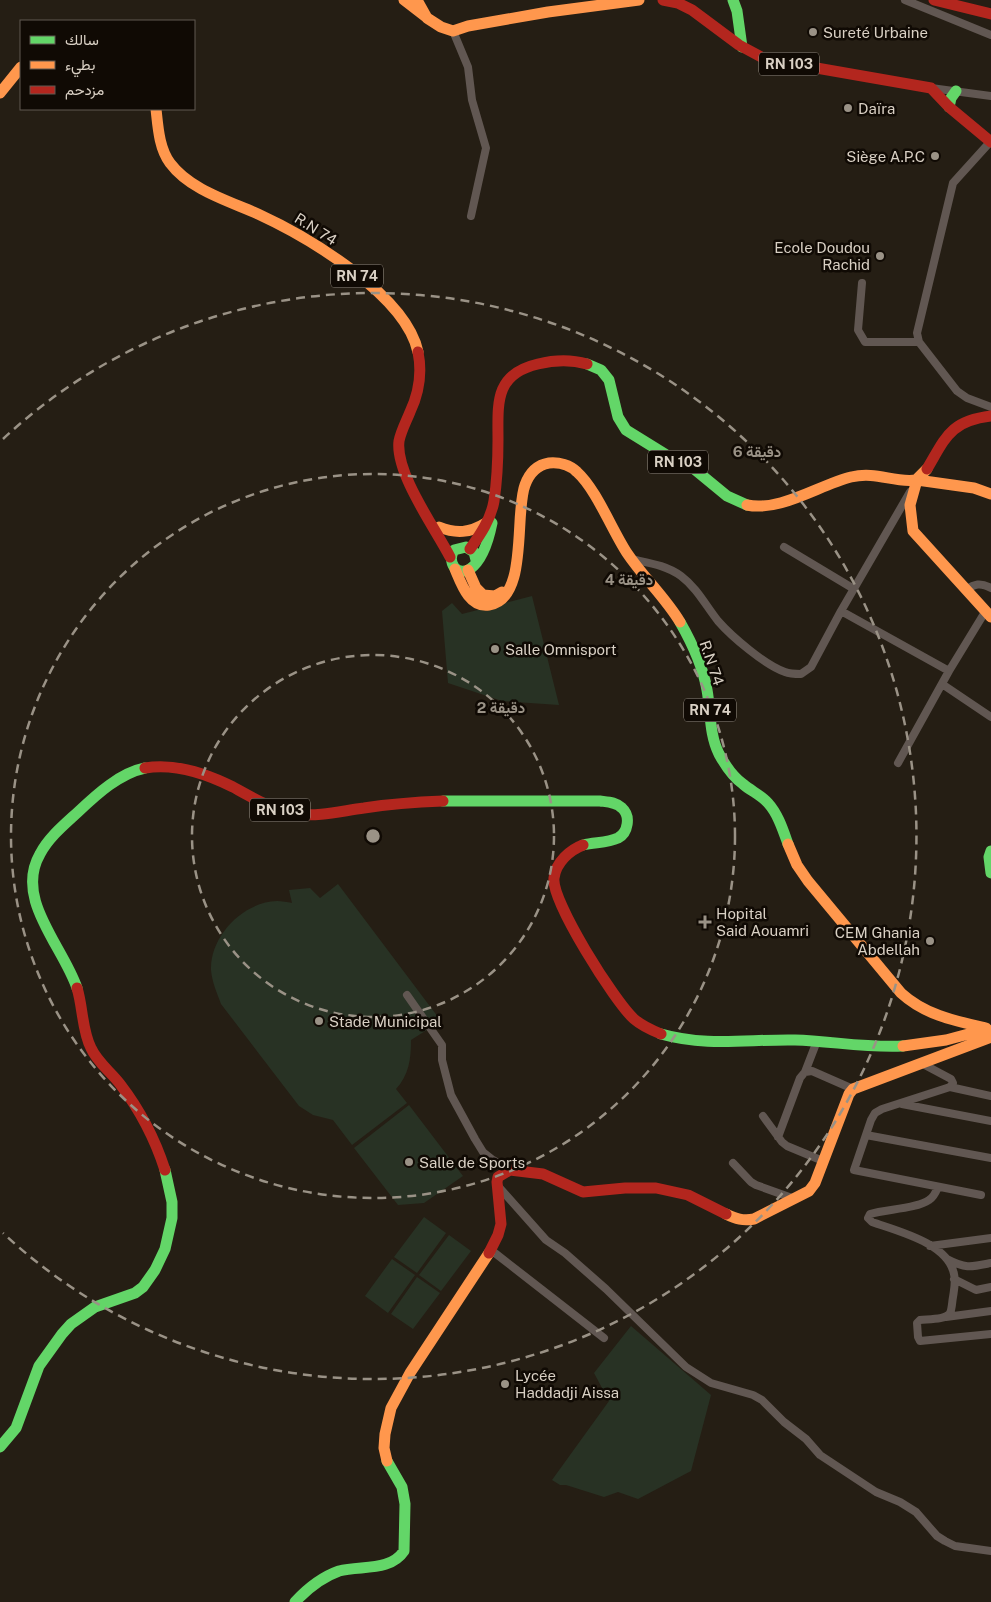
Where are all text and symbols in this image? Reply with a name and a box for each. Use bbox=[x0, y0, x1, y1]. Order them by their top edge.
legend bbox=[20, 20, 195, 110]
place label: Sureté Urbaine bbox=[823, 24, 928, 41]
marker: Sureté Urbaine bbox=[807, 26, 819, 38]
text: سالك bbox=[65, 31, 99, 48]
road number: RN 103 bbox=[759, 52, 819, 76]
text: بطيء bbox=[65, 56, 95, 78]
text: مزدحم bbox=[65, 81, 104, 100]
place label: Daïra bbox=[858, 100, 895, 117]
marker: Daïra bbox=[842, 102, 854, 114]
place label: Siège A.P.C bbox=[846, 148, 925, 165]
marker: Siège A.P.C bbox=[929, 150, 941, 162]
street label: R.N 74 bbox=[292, 209, 340, 249]
place label: Ecole Doudou Rachid bbox=[774, 239, 870, 273]
marker: Ecole Doudou Rachid bbox=[874, 250, 886, 262]
road number: RN 74 bbox=[331, 264, 383, 288]
text: 6 دقيقة bbox=[733, 443, 781, 461]
road number: RN 103 bbox=[648, 451, 708, 474]
text: 4 دقيقة bbox=[605, 571, 653, 589]
street label: R.N 74 bbox=[696, 638, 728, 688]
place label: Salle Omnisport bbox=[505, 641, 617, 658]
marker: Salle Omnisport bbox=[489, 643, 501, 655]
road number: RN 74 bbox=[684, 698, 736, 722]
text: 2 دقيقة bbox=[477, 699, 525, 717]
road number: RN 103 bbox=[250, 798, 310, 822]
centre of rings bbox=[364, 827, 382, 845]
place label: Hopital Said Aouamri bbox=[716, 905, 809, 939]
marker: Hopital Said Aouamri bbox=[698, 915, 712, 929]
place label: CEM Ghania Abdellah bbox=[835, 924, 920, 958]
marker: CEM Ghania Abdellah bbox=[924, 935, 936, 947]
place label: Stade Municipal bbox=[329, 1013, 442, 1030]
marker: Stade Municipal bbox=[313, 1015, 325, 1027]
place label: Salle de Sports bbox=[419, 1154, 525, 1171]
marker: Salle de Sports bbox=[403, 1156, 415, 1168]
place label: Lycée Haddadji Aissa bbox=[515, 1367, 619, 1401]
marker: Lycée Haddadji Aissa bbox=[499, 1378, 511, 1390]

